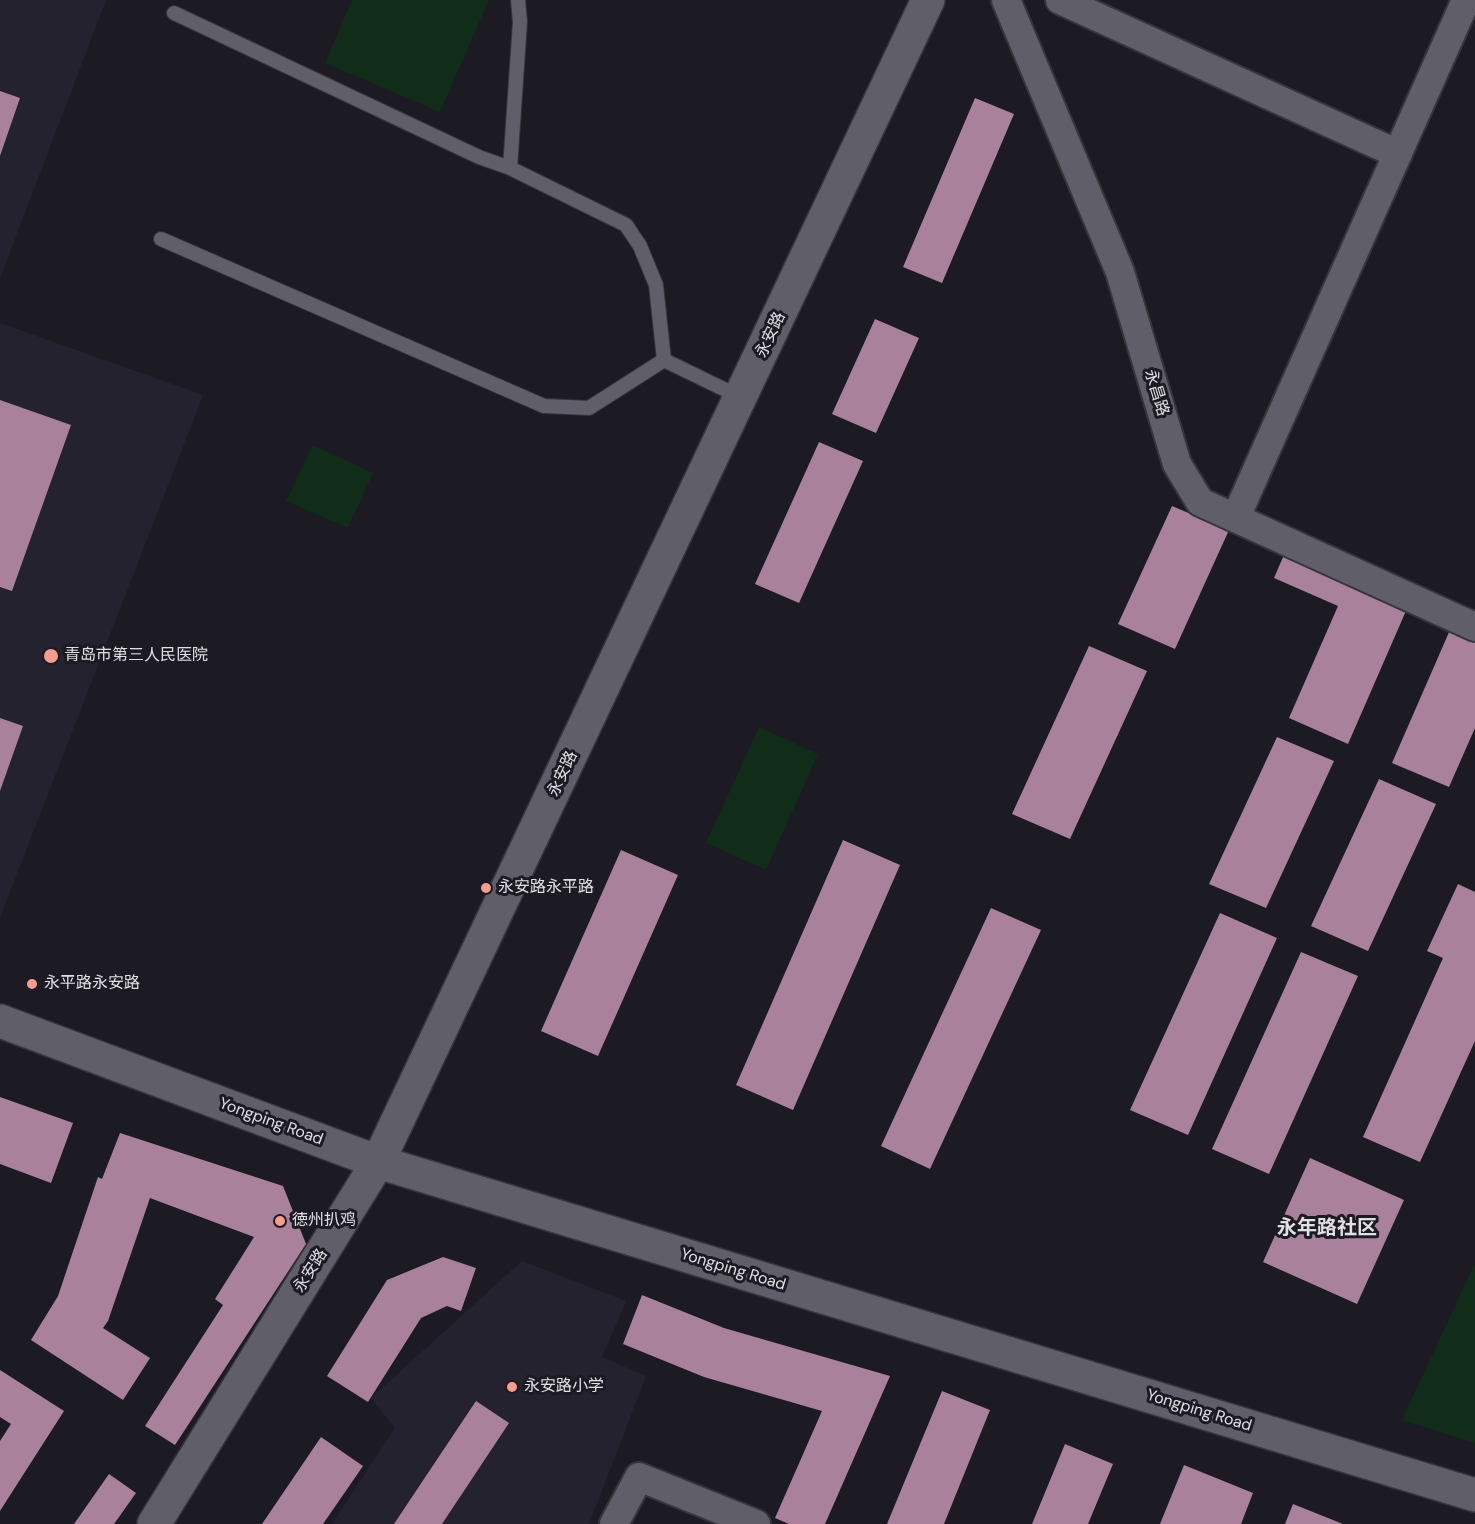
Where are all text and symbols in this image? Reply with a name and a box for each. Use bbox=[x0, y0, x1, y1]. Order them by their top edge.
street label: 永安路 bbox=[752, 309, 790, 361]
street label: 永昌路 bbox=[1140, 367, 1172, 419]
place label: 青岛市第三人民医院 bbox=[64, 646, 208, 666]
marker: 青岛市第三人民医院 bbox=[42, 647, 60, 665]
street label: 永安路 bbox=[544, 748, 582, 800]
place label: 永安路永平路 bbox=[498, 878, 594, 898]
marker: 永安路永平路 bbox=[479, 881, 493, 895]
place label: 永平路永安路 bbox=[44, 974, 140, 994]
marker: 永平路永安路 bbox=[25, 977, 39, 991]
street label: Yongping Road bbox=[217, 1094, 325, 1150]
place label: 徳州扒鸡 bbox=[292, 1211, 356, 1231]
marker: 徳州扒鸡 bbox=[273, 1214, 287, 1228]
district label: 永年路社区 bbox=[1277, 1217, 1377, 1241]
street label: Yongping Road bbox=[678, 1245, 788, 1295]
street label: 永安路 bbox=[290, 1246, 332, 1296]
place label: 永安路小学 bbox=[524, 1377, 604, 1397]
marker: 永安路小学 bbox=[505, 1380, 519, 1394]
street label: Yongping Road bbox=[1144, 1386, 1254, 1436]

